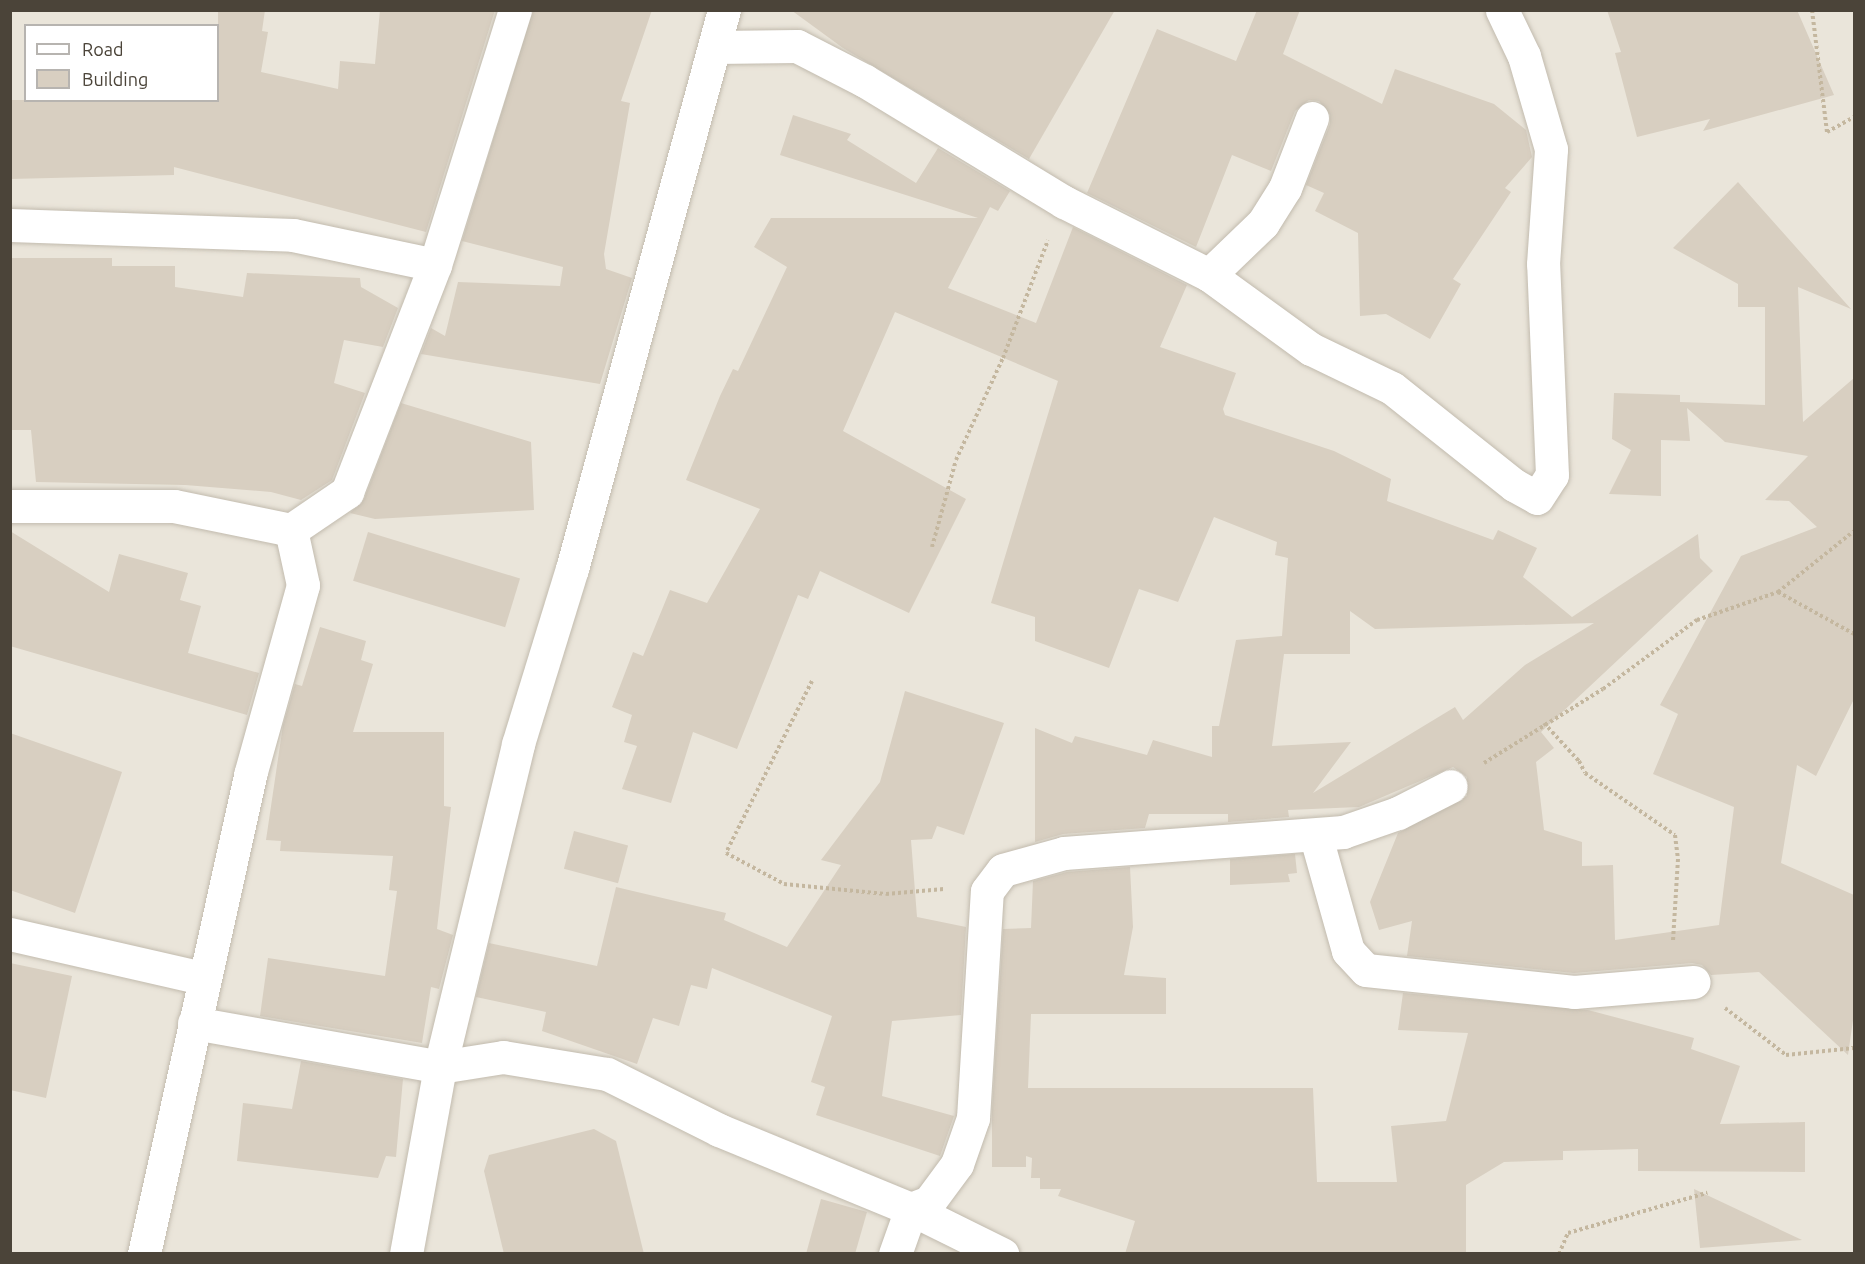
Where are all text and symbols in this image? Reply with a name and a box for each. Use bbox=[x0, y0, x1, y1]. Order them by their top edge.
legend bbox=[24, 24, 219, 102]
text: Road bbox=[82, 39, 124, 59]
text: Building bbox=[82, 69, 148, 89]

